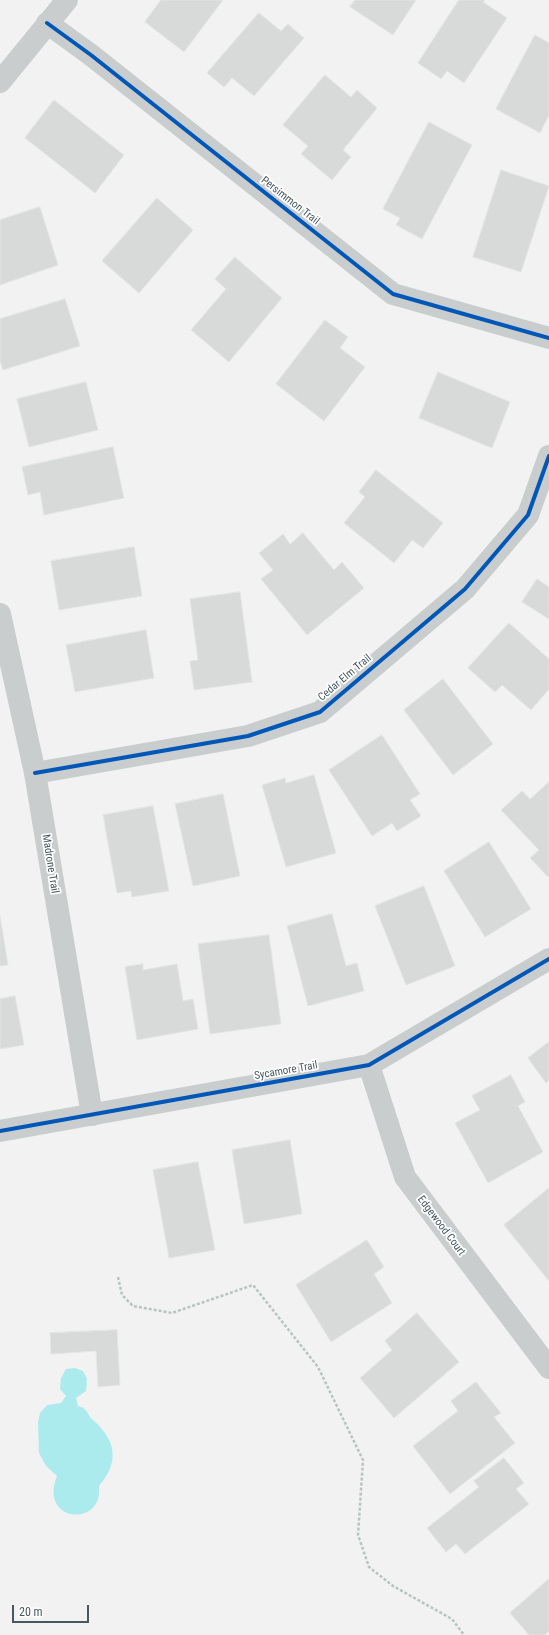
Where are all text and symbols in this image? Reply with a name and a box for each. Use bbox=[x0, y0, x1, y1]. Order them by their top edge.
street label: Persimmon Trail bbox=[258, 174, 322, 228]
street label: Cedar Elm Trail bbox=[316, 652, 374, 704]
street label: Madrone Trail bbox=[39, 834, 61, 894]
street label: Sycamore Trail bbox=[253, 1059, 319, 1083]
street label: Edgewood Court bbox=[414, 1193, 468, 1259]
scale bar bbox=[14, 1597, 91, 1623]
text: 20 m bbox=[19, 1605, 43, 1619]

